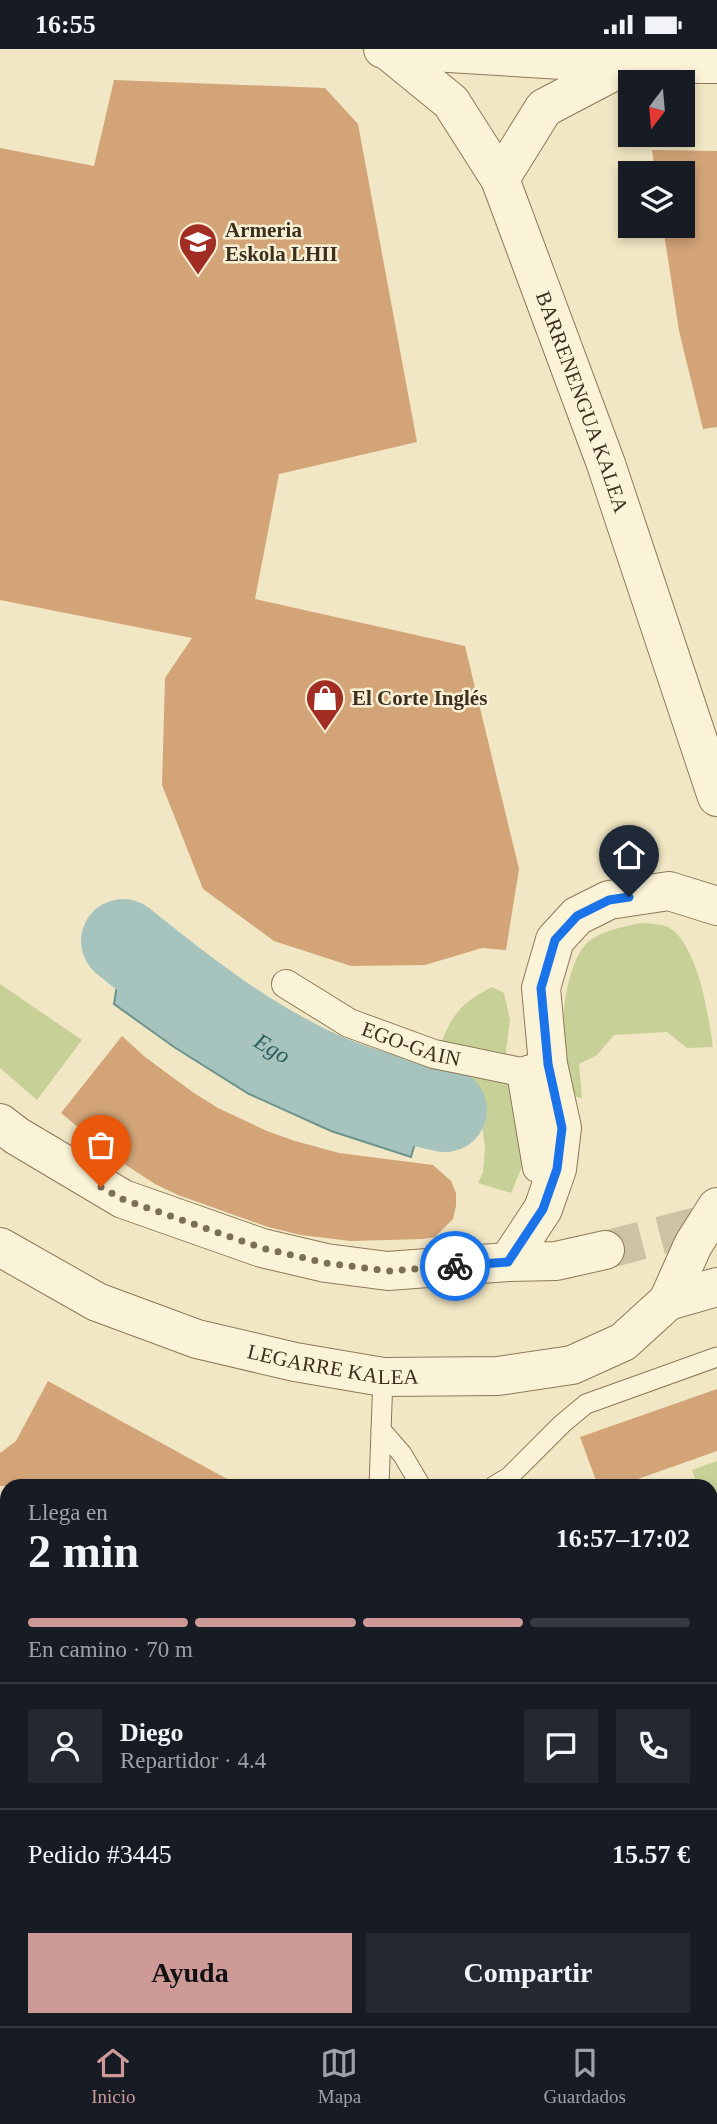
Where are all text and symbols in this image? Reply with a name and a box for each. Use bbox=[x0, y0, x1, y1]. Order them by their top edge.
text: 16:55 bbox=[35, 10, 96, 39]
north arrow bbox=[618, 70, 695, 147]
map controls bbox=[618, 70, 695, 238]
button: layers bbox=[618, 161, 695, 238]
place label: Armeria Eskola LHII bbox=[225, 218, 338, 266]
school or university icon: Armeria Eskola LHII bbox=[177, 221, 219, 276]
street label: BARRENENGUA KALEA bbox=[531, 288, 634, 517]
shop icon: El Corte Inglés bbox=[304, 677, 346, 732]
place label: El Corte Inglés bbox=[352, 686, 487, 710]
pin bbox=[599, 825, 659, 897]
icon: home bbox=[610, 836, 648, 874]
street label: EGO-GAIN bbox=[359, 1017, 463, 1071]
water label: Ego bbox=[249, 1027, 295, 1068]
pin bbox=[71, 1115, 131, 1187]
icon: bag bbox=[82, 1126, 120, 1164]
courier bbox=[420, 1231, 490, 1301]
icon: bike bbox=[436, 1247, 474, 1285]
street label: LEGARRE KALEA bbox=[245, 1339, 420, 1389]
text: Llega en bbox=[28, 1500, 108, 1525]
text: 16:57–17:02 bbox=[556, 1524, 690, 1553]
text: 2 min bbox=[28, 1526, 139, 1577]
text: En camino · 70 m bbox=[28, 1637, 193, 1662]
button: person bbox=[28, 1709, 102, 1783]
button: chat bbox=[524, 1709, 598, 1783]
button: phone bbox=[616, 1709, 690, 1783]
text: Diego bbox=[120, 1718, 184, 1747]
text: Repartidor · 4.4 bbox=[120, 1748, 266, 1773]
text: Pedido #3445 bbox=[28, 1840, 172, 1869]
text: 15.57 € bbox=[612, 1840, 690, 1869]
button: Ayuda bbox=[28, 1933, 352, 2013]
button: Compartir bbox=[366, 1933, 690, 2013]
tab: Inicio bbox=[91, 2044, 136, 2108]
tab: Mapa bbox=[318, 2044, 361, 2108]
tab: Guardados bbox=[543, 2044, 626, 2108]

